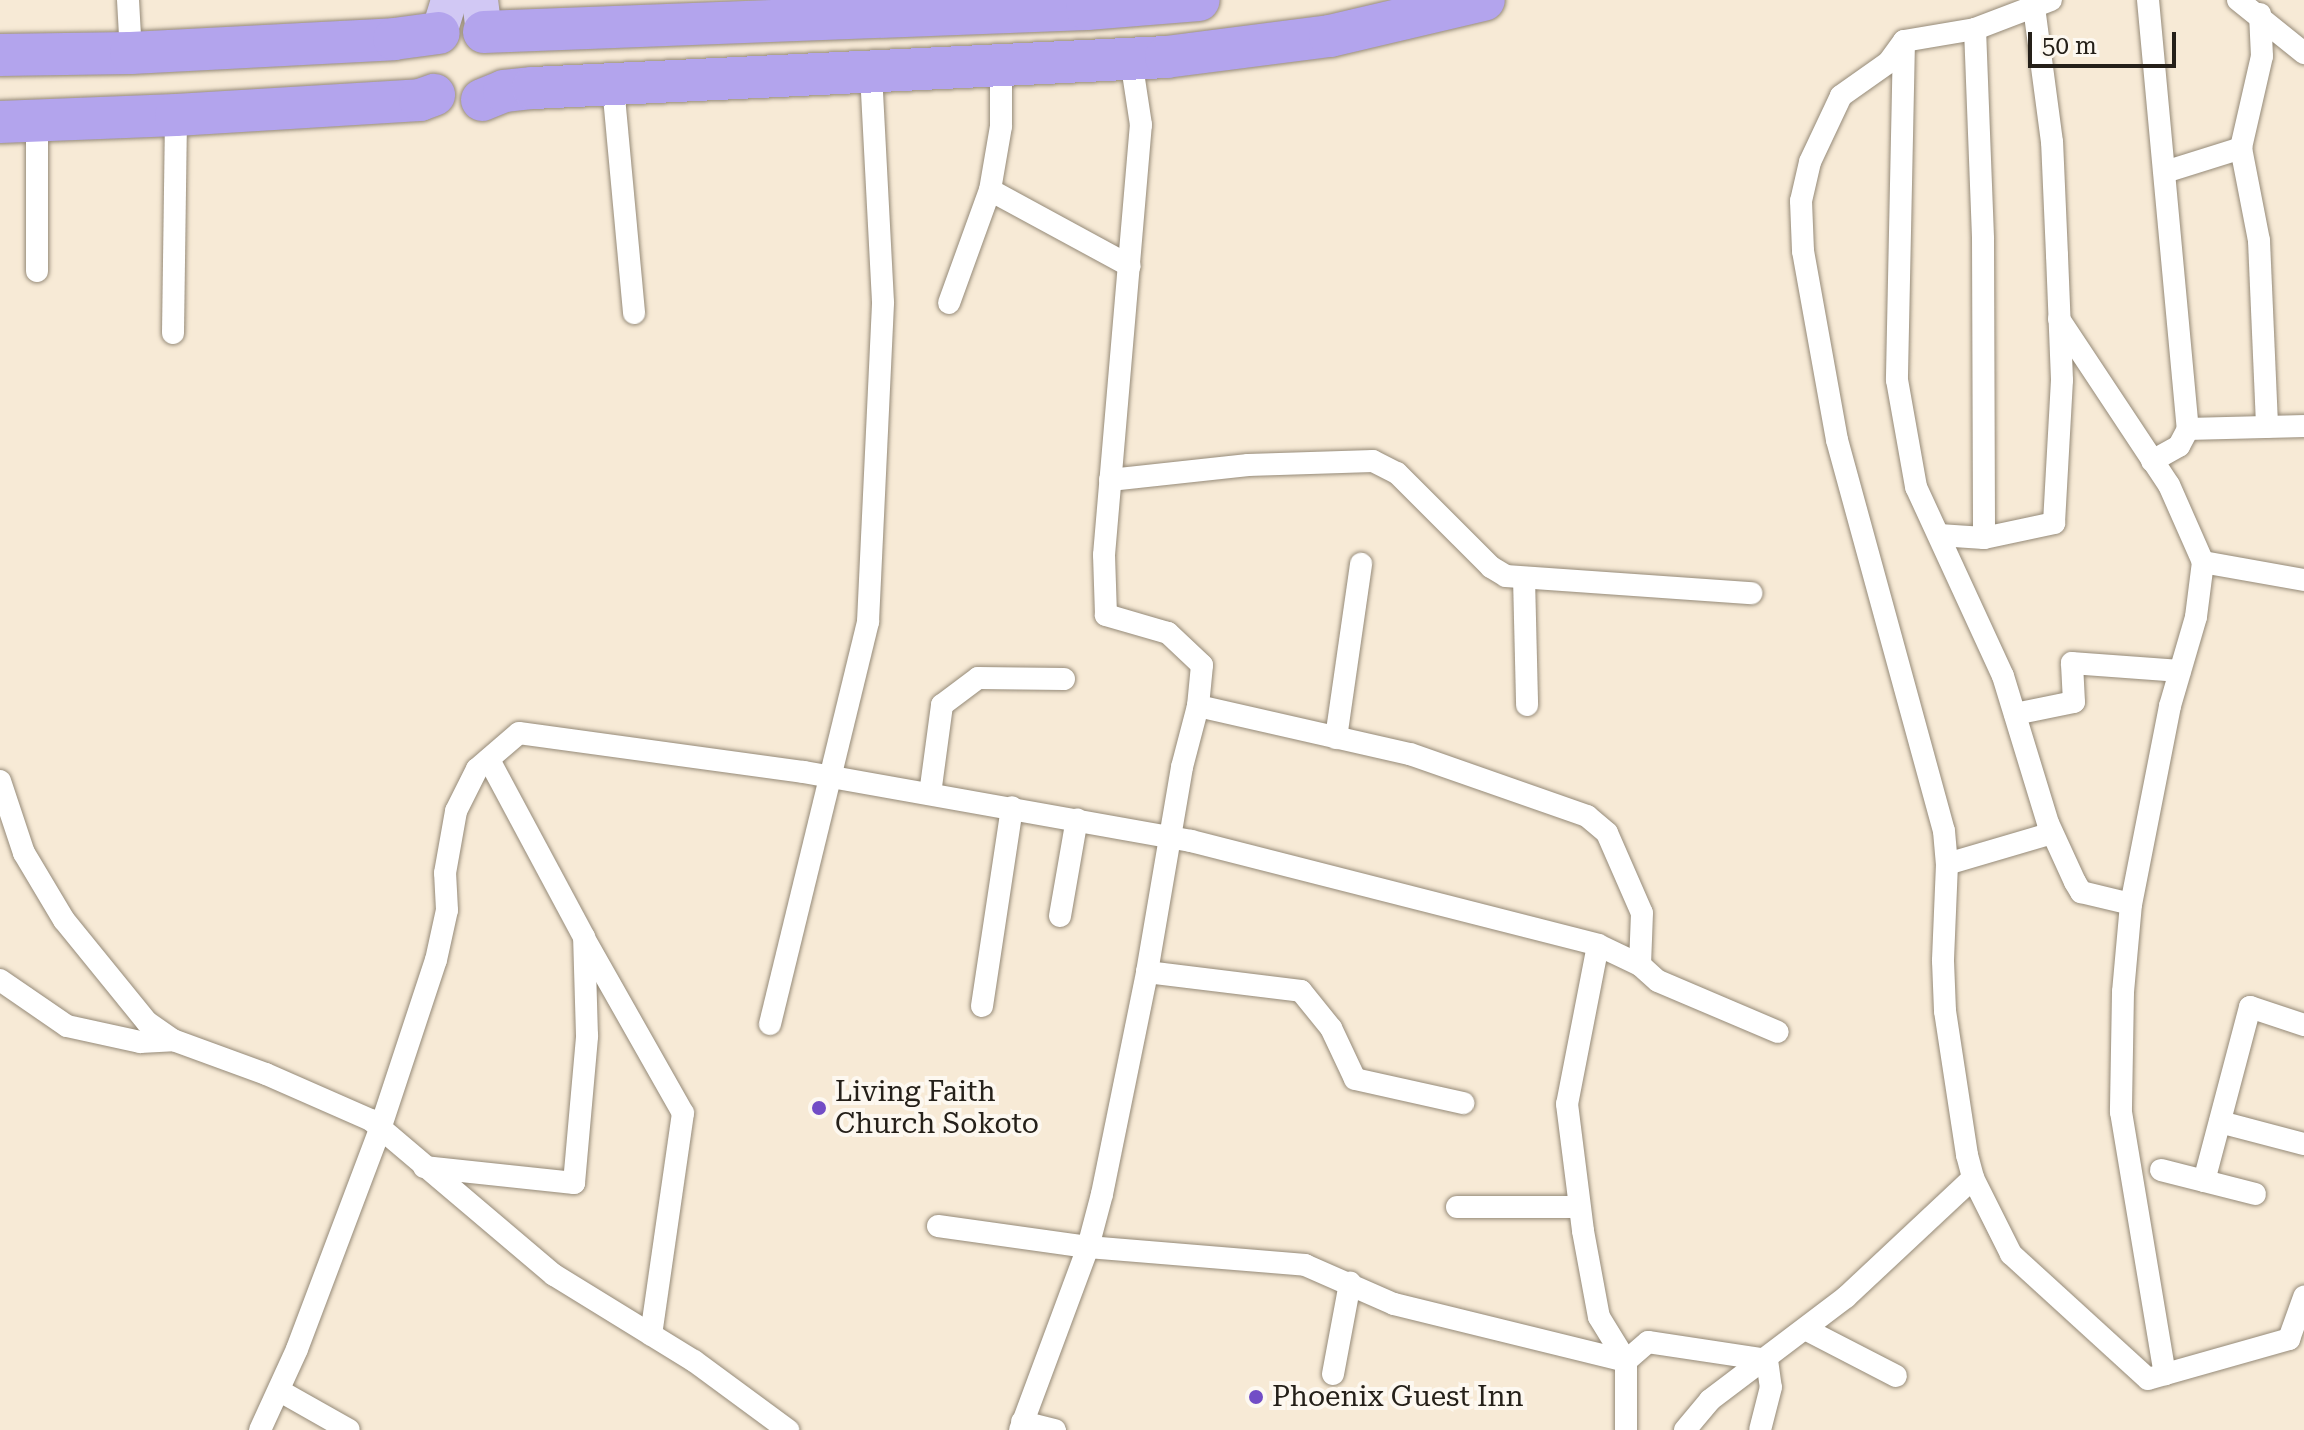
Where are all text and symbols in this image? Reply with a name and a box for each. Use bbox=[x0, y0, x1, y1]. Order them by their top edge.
scale bar bbox=[2032, 16, 2180, 66]
text: 50 m bbox=[2042, 32, 2097, 60]
place label: Living Faith Church Sokoto bbox=[835, 1075, 1039, 1141]
marker: Living Faith Church Sokoto bbox=[810, 1099, 828, 1117]
place label: Phoenix Guest Inn bbox=[1272, 1380, 1524, 1414]
marker: Phoenix Guest Inn bbox=[1247, 1388, 1265, 1406]

